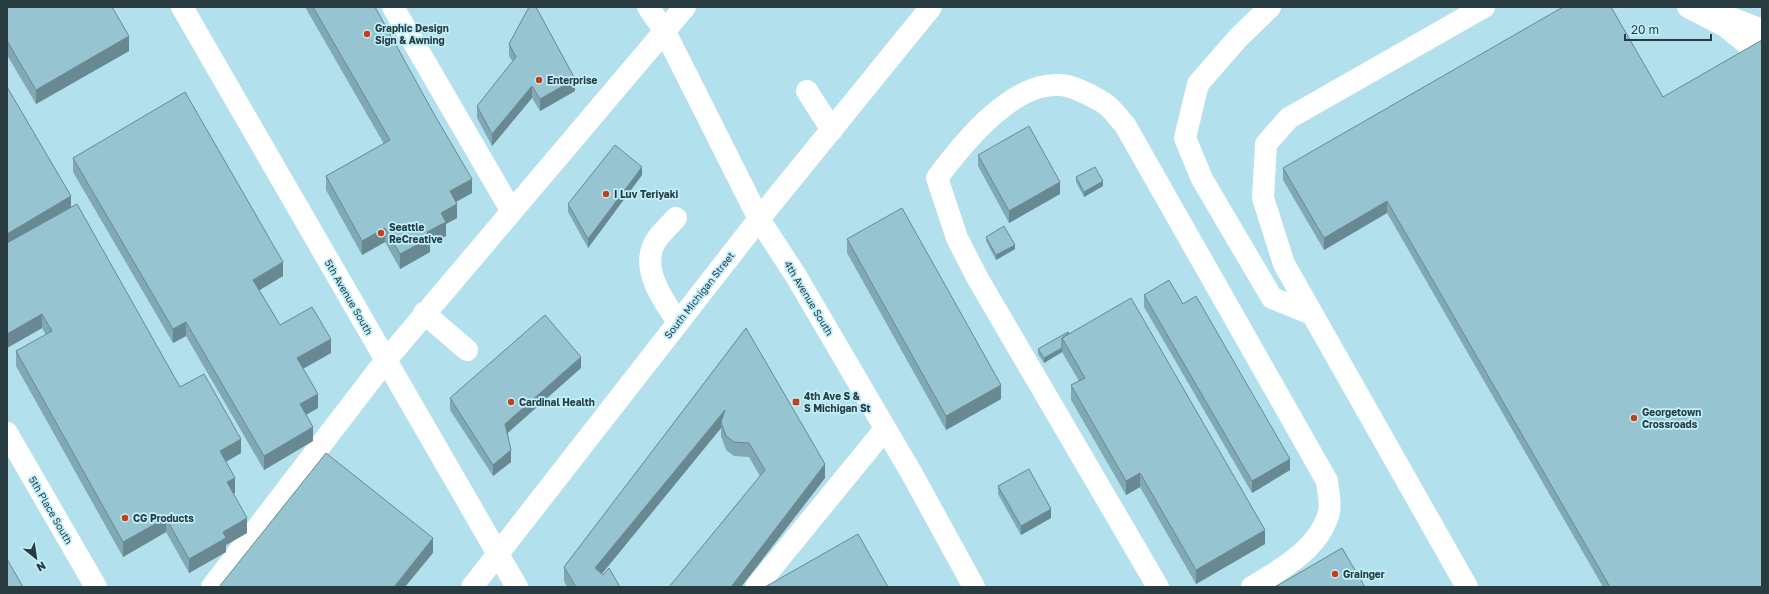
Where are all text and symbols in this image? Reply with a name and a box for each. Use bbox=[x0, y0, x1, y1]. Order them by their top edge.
scale bar bbox=[1625, 16, 1711, 42]
place label: Graphic Design Sign & Awning bbox=[375, 22, 449, 46]
text: 20 m bbox=[1631, 22, 1659, 37]
marker: Graphic Design Sign & Awning bbox=[362, 29, 372, 39]
place label: Enterprise bbox=[547, 74, 597, 86]
marker: Enterprise bbox=[534, 75, 544, 85]
place label: I Luv Teriyaki bbox=[614, 188, 678, 200]
marker: I Luv Teriyaki bbox=[601, 189, 611, 199]
place label: Seattle ReCreative bbox=[389, 221, 443, 245]
marker: Seattle ReCreative bbox=[376, 228, 386, 238]
street label: South Michigan Street bbox=[661, 249, 737, 341]
street label: 5th Avenue South bbox=[323, 257, 375, 337]
street label: 4th Avenue South bbox=[782, 258, 836, 338]
place label: 4th Ave S & S Michigan St bbox=[804, 390, 870, 414]
place label: Cardinal Health bbox=[519, 396, 595, 408]
marker: Cardinal Health bbox=[506, 397, 516, 407]
marker: 4th Ave S & S Michigan St bbox=[791, 397, 801, 407]
place label: Georgetown Crossroads bbox=[1642, 406, 1701, 430]
marker: Georgetown Crossroads bbox=[1629, 413, 1639, 423]
street label: 5th Place South bbox=[27, 474, 75, 546]
place label: CG Products bbox=[133, 512, 194, 524]
marker: CG Products bbox=[120, 513, 130, 523]
north arrow bbox=[16, 538, 56, 578]
text: N bbox=[34, 559, 48, 575]
place label: Grainger bbox=[1343, 568, 1385, 580]
marker: Grainger bbox=[1330, 569, 1340, 579]

